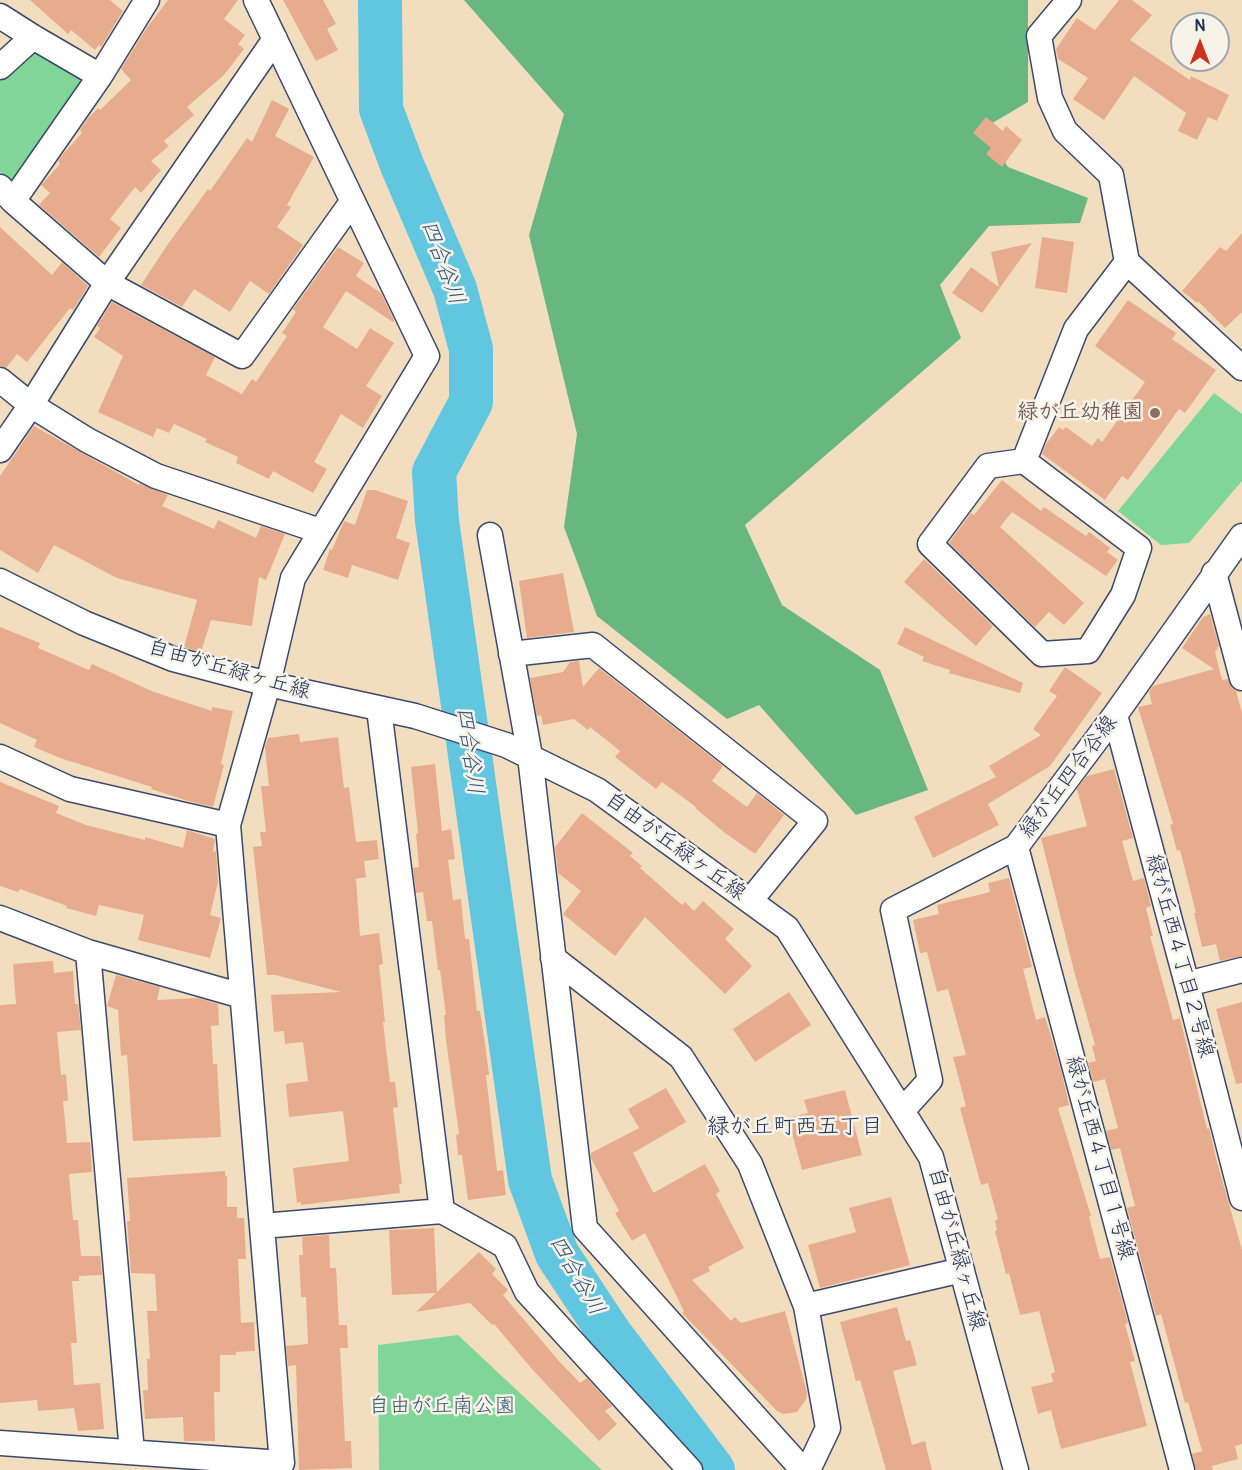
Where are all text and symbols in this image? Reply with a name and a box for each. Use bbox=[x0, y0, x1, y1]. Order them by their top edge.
north arrow bbox=[1170, 12, 1230, 72]
text: N bbox=[1195, 16, 1205, 36]
water label: 四合谷川 bbox=[415, 217, 469, 309]
place label: 緑が丘幼稚園 bbox=[1017, 400, 1143, 426]
marker: 緑が丘幼稚園 bbox=[1148, 406, 1162, 420]
street label: 自由が丘緑ヶ丘線 bbox=[145, 635, 313, 705]
water label: 四合谷川 bbox=[450, 706, 488, 796]
street label: 緑が丘四合谷線 bbox=[1015, 711, 1123, 843]
street label: 自由が丘緑ヶ丘線 bbox=[600, 787, 750, 907]
street label: 緑が丘西４丁目２号線 bbox=[1140, 851, 1218, 1061]
street label: 緑が丘西４丁目１号線 bbox=[1060, 1053, 1138, 1263]
district label: 緑が丘町西五丁目 bbox=[707, 1114, 883, 1140]
street label: 自由が丘緑ヶ丘線 bbox=[922, 1165, 990, 1333]
water label: 四合谷川 bbox=[543, 1231, 609, 1321]
park label: 自由が丘南公園 bbox=[369, 1394, 515, 1420]

